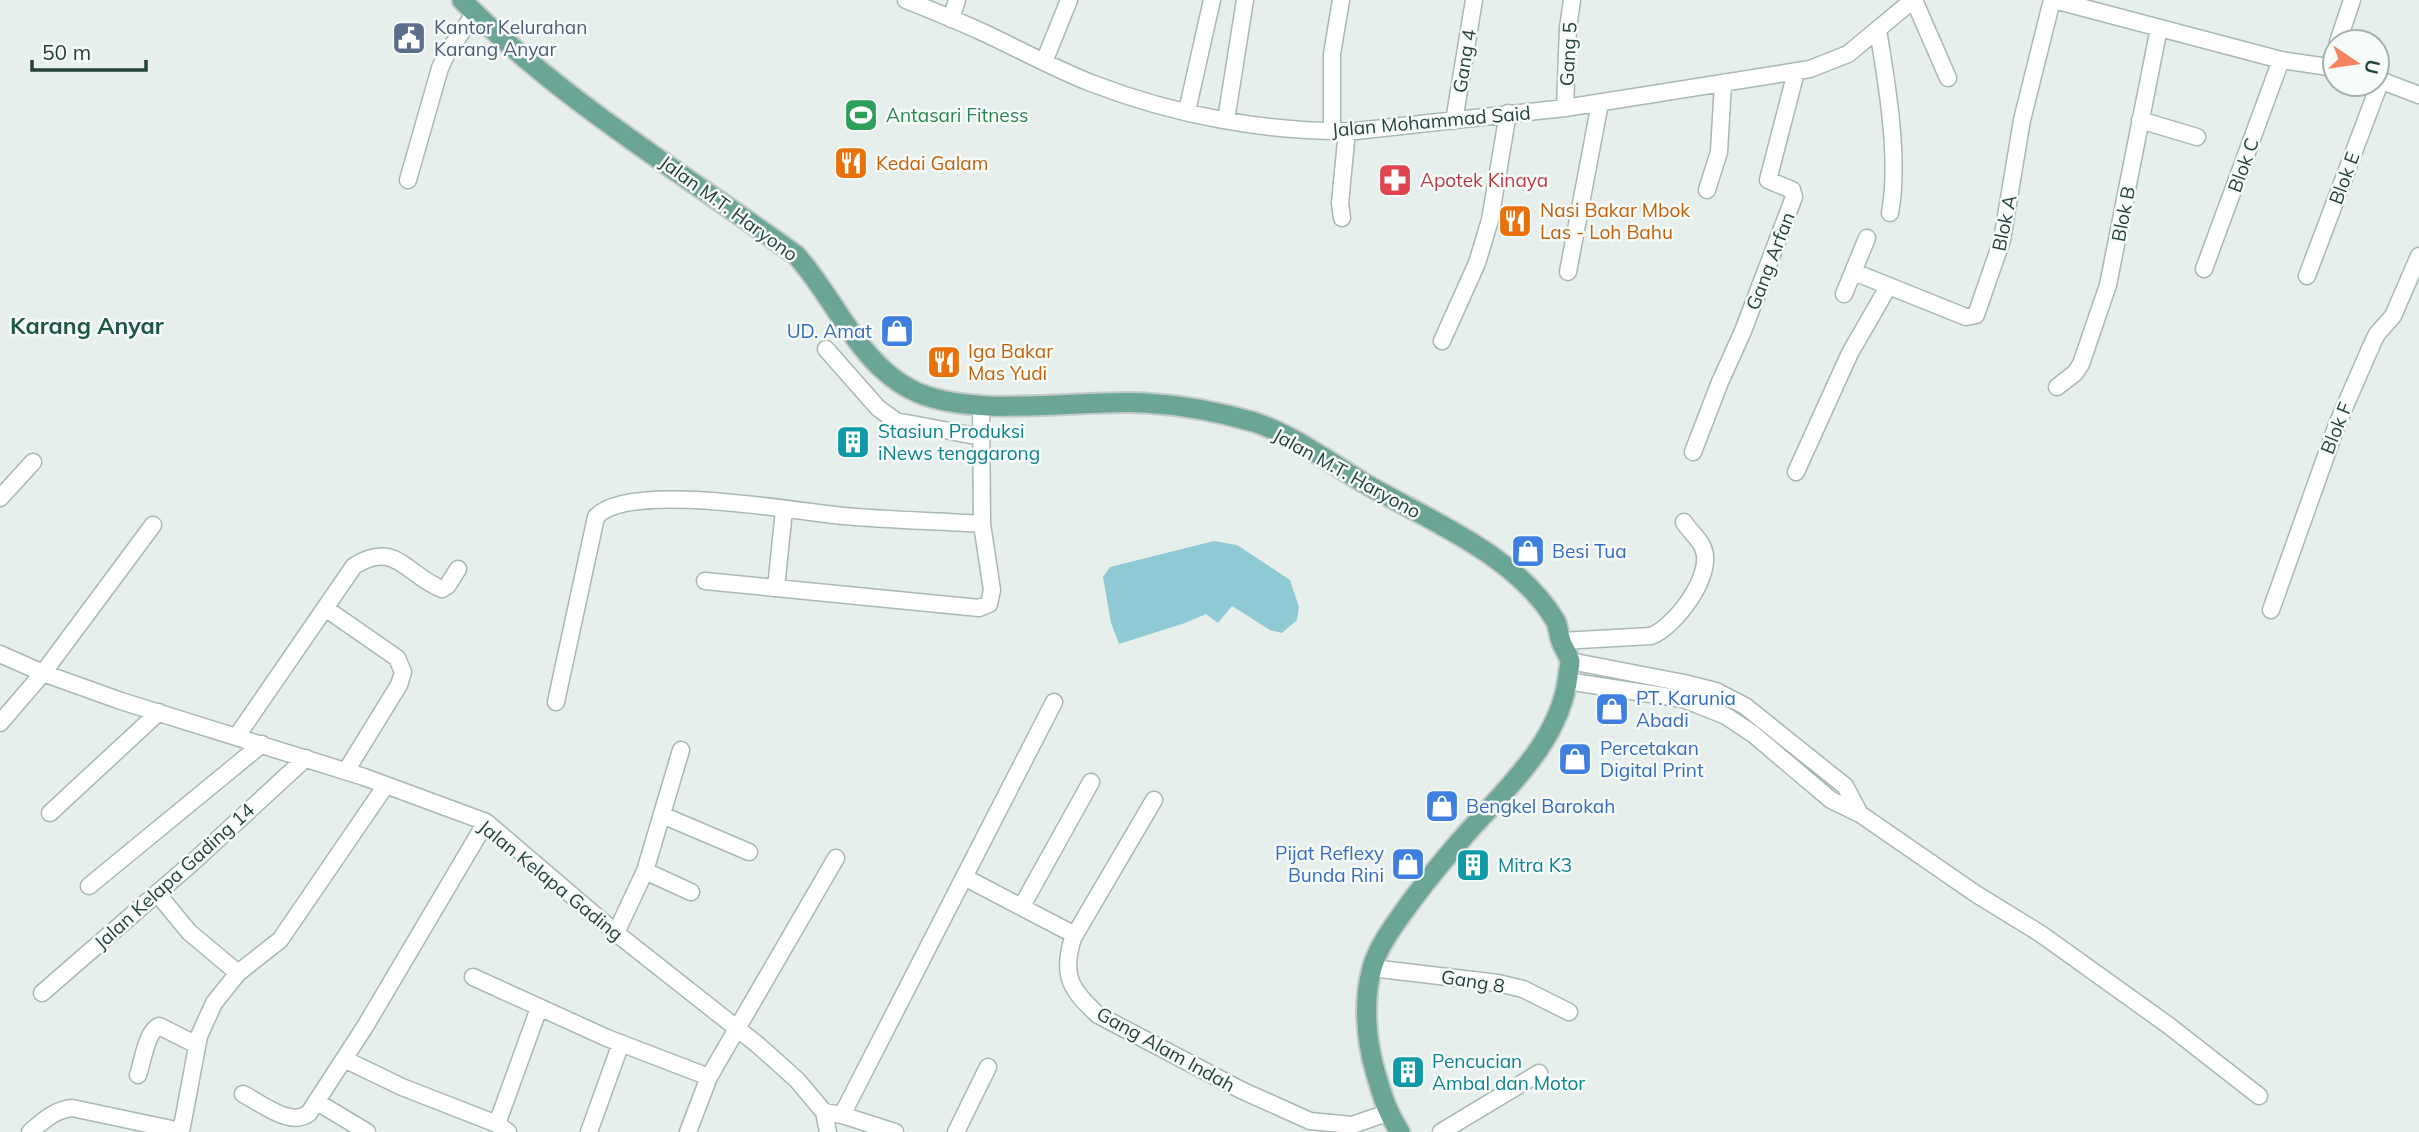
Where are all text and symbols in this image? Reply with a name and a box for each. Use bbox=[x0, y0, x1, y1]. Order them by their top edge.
place label: Kantor Kelurahan Karang Anyar bbox=[434, 15, 587, 61]
public building icon: Kantor Kelurahan Karang Anyar bbox=[390, 19, 428, 57]
street label: Gang 5 bbox=[1554, 21, 1582, 87]
street label: Gang 4 bbox=[1447, 27, 1481, 95]
scale bar bbox=[32, 28, 145, 72]
north arrow bbox=[2321, 28, 2391, 98]
text: 50 m bbox=[42, 39, 91, 65]
text: U bbox=[2359, 57, 2386, 76]
sports icon: Antasari Fitness bbox=[842, 96, 880, 134]
street label: Jalan Mohammad Said bbox=[1331, 100, 1531, 142]
place label: Antasari Fitness bbox=[886, 103, 1029, 127]
street label: Blok C bbox=[2222, 135, 2264, 195]
restaurant icon: Kedai Galam bbox=[832, 144, 870, 182]
street label: Blok E bbox=[2323, 148, 2365, 208]
street label: Jalan M.T. Haryono bbox=[655, 150, 803, 266]
place label: Kedai Galam bbox=[876, 151, 988, 175]
pharmacy icon: Apotek Kinaya bbox=[1376, 161, 1414, 199]
place label: Apotek Kinaya bbox=[1420, 168, 1548, 192]
street label: Blok B bbox=[2106, 184, 2140, 244]
street label: Blok A bbox=[1986, 193, 2022, 253]
place label: Nasi Bakar Mbok Las - Loh Bahu bbox=[1540, 198, 1690, 244]
restaurant icon: Nasi Bakar Mbok Las - Loh Bahu bbox=[1496, 202, 1534, 240]
street label: Gang Arfan bbox=[1740, 209, 1800, 313]
district label: Karang Anyar bbox=[10, 311, 164, 340]
shop icon: UD. Amat bbox=[878, 312, 916, 350]
place label: UD. Amat bbox=[787, 319, 872, 343]
place label: Iga Bakar Mas Yudi bbox=[968, 339, 1053, 385]
restaurant icon: Iga Bakar Mas Yudi bbox=[925, 343, 963, 381]
street label: Blok F bbox=[2315, 398, 2357, 457]
place label: Stasiun Produksi iNews tenggarong bbox=[878, 419, 1040, 465]
building icon: Stasiun Produksi iNews tenggarong bbox=[834, 423, 872, 461]
street label: Jalan M.T. Haryono bbox=[1269, 423, 1425, 523]
shop icon: Besi Tua bbox=[1509, 532, 1547, 570]
place label: Besi Tua bbox=[1552, 539, 1627, 563]
place label: PT. Karunia Abadi bbox=[1636, 686, 1736, 732]
shop icon: PT. Karunia Abadi bbox=[1593, 690, 1631, 728]
place label: Percetakan Digital Print bbox=[1600, 736, 1704, 782]
shop icon: Percetakan Digital Print bbox=[1556, 740, 1594, 778]
shop icon: Bengkel Barokah bbox=[1423, 787, 1461, 825]
place label: Bengkel Barokah bbox=[1466, 794, 1615, 818]
street label: Jalan Kelapa Gading 14 bbox=[89, 798, 259, 954]
street label: Jalan Kelapa Gading bbox=[474, 814, 628, 946]
place label: Pijat Reflexy Bunda Rini bbox=[1275, 841, 1384, 887]
shop icon: Pijat Reflexy Bunda Rini bbox=[1389, 845, 1427, 883]
building icon: Mitra K3 bbox=[1454, 846, 1492, 884]
place label: Mitra K3 bbox=[1498, 853, 1572, 877]
street label: Gang 8 bbox=[1439, 964, 1507, 998]
street label: Gang Alam Indah bbox=[1093, 1001, 1239, 1097]
place label: Pencucian Ambal dan Motor bbox=[1432, 1049, 1585, 1095]
building icon: Pencucian Ambal dan Motor bbox=[1389, 1053, 1427, 1091]

